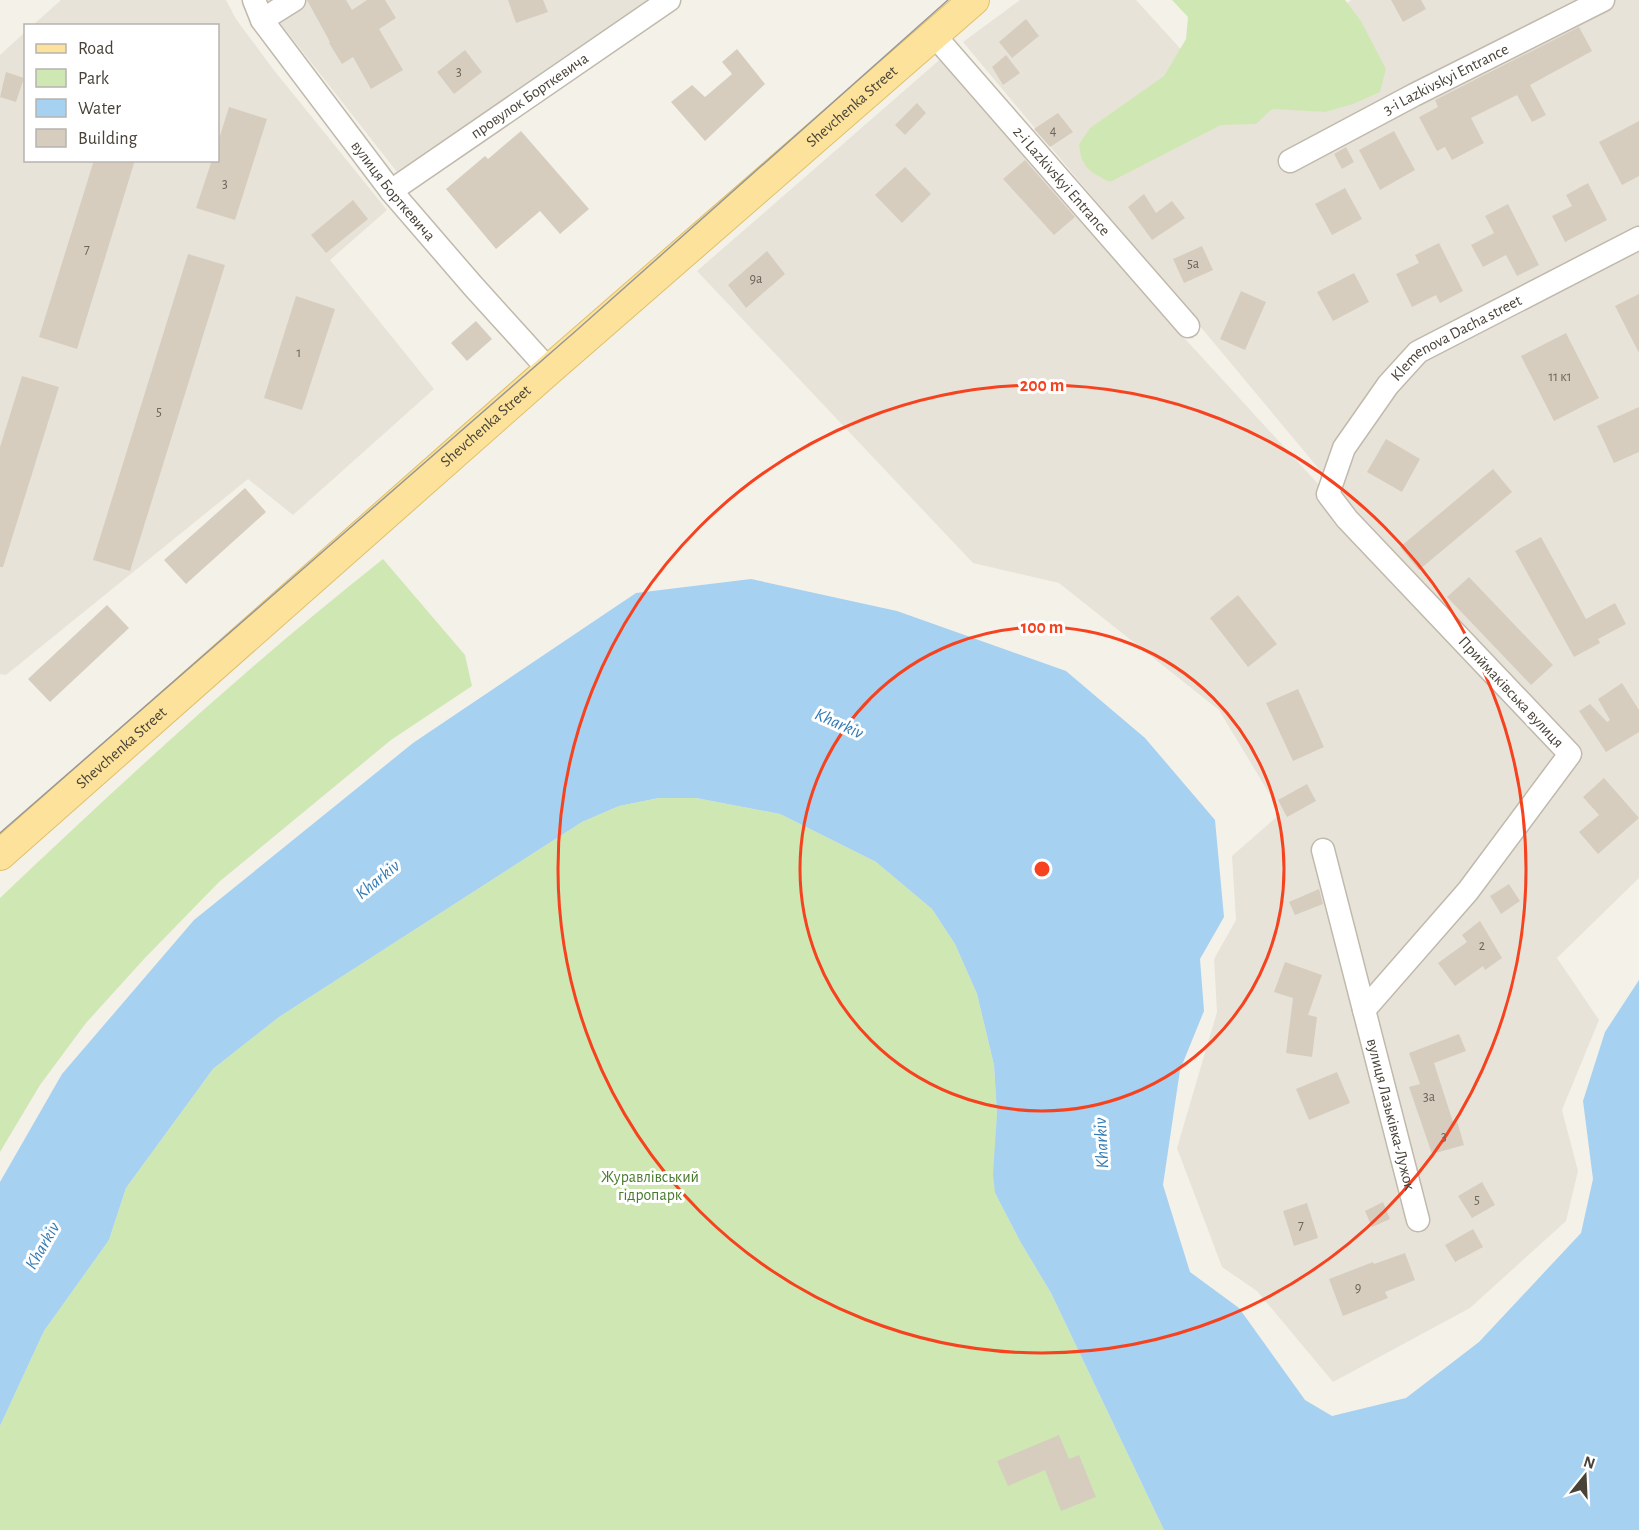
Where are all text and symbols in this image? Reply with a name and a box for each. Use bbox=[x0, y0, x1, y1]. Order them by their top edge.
legend bbox=[24, 24, 219, 162]
text: Road bbox=[78, 40, 114, 58]
street label: 3-i Lazkivskyi Entrance bbox=[1381, 41, 1511, 118]
street label: провулок Борткевича bbox=[468, 50, 591, 142]
street label: Shevchenka Street bbox=[803, 63, 900, 150]
house number: 3 bbox=[456, 65, 462, 79]
text: Park bbox=[78, 70, 110, 88]
text: Water bbox=[78, 100, 121, 118]
street label: 2-i Lazkivskyi Entrance bbox=[1010, 124, 1113, 239]
house number: 4 bbox=[1050, 124, 1057, 138]
text: Building bbox=[78, 130, 138, 148]
street label: вулиця Борткевича bbox=[348, 138, 438, 244]
house number: 3 bbox=[222, 177, 228, 191]
house number: 7 bbox=[84, 242, 90, 256]
house number: 5а bbox=[1187, 257, 1200, 271]
house number: 9а bbox=[750, 272, 763, 286]
street label: Klemenova Dacha street bbox=[1388, 292, 1524, 384]
house number: 1 bbox=[297, 346, 301, 360]
house number: 11 к1 bbox=[1548, 370, 1572, 384]
text: 200 m bbox=[1020, 377, 1064, 395]
street label: Shevchenka Street bbox=[437, 382, 534, 470]
house number: 5 bbox=[156, 405, 162, 419]
text: 100 m bbox=[1021, 619, 1063, 637]
street label: Приймаківська вулиця bbox=[1455, 633, 1567, 752]
street label: Shevchenka Street bbox=[73, 704, 170, 792]
water label: Kharkiv bbox=[812, 705, 867, 743]
water label: Kharkiv bbox=[352, 856, 404, 903]
centre of rings bbox=[1032, 859, 1052, 879]
house number: 2 bbox=[1479, 939, 1485, 953]
street label: вулиця Лазьківка-Лужок bbox=[1364, 1037, 1418, 1193]
house number: 3а bbox=[1423, 1090, 1436, 1104]
water label: Kharkiv bbox=[1092, 1116, 1112, 1169]
house number: 3 bbox=[1441, 1130, 1447, 1144]
park label: Журавлівський гідропарк bbox=[601, 1169, 699, 1203]
house number: 5 bbox=[1474, 1193, 1480, 1207]
house number: 7 bbox=[1298, 1218, 1304, 1232]
water label: Kharkiv bbox=[22, 1219, 64, 1273]
house number: 9 bbox=[1355, 1281, 1361, 1295]
north arrow bbox=[1555, 1446, 1615, 1506]
text: N bbox=[1582, 1453, 1597, 1472]

